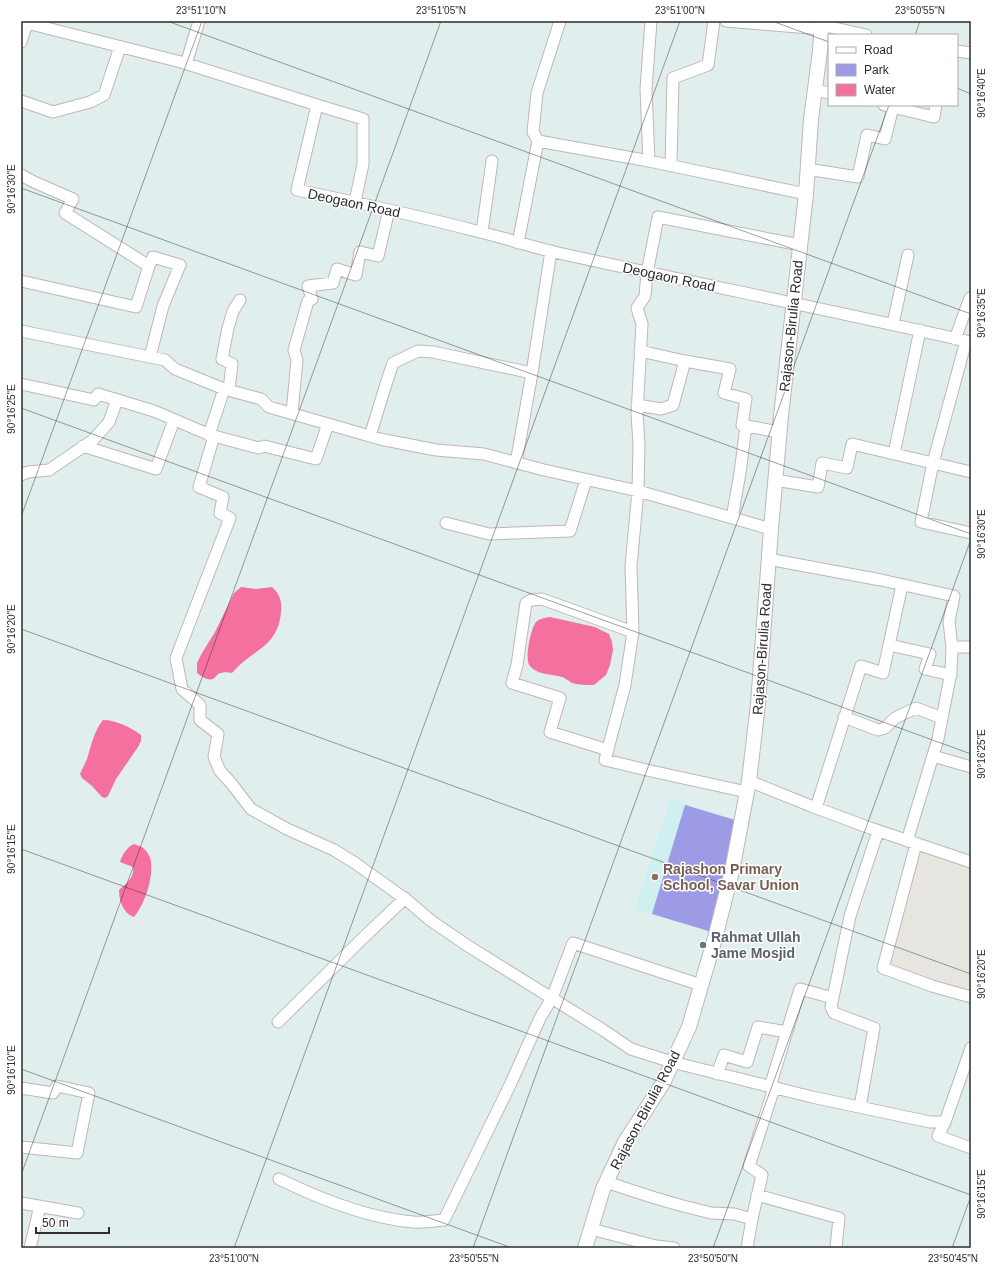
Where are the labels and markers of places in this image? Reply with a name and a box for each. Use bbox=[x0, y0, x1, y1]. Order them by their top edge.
place label: Rajashon Primary School, Savar Union bbox=[663, 861, 799, 893]
marker: Rajashon Primary School, Savar Union bbox=[650, 872, 660, 882]
place label: Rahmat Ullah Jame Mosjid bbox=[711, 929, 800, 961]
marker: Rahmat Ullah Jame Mosjid bbox=[698, 940, 708, 950]

